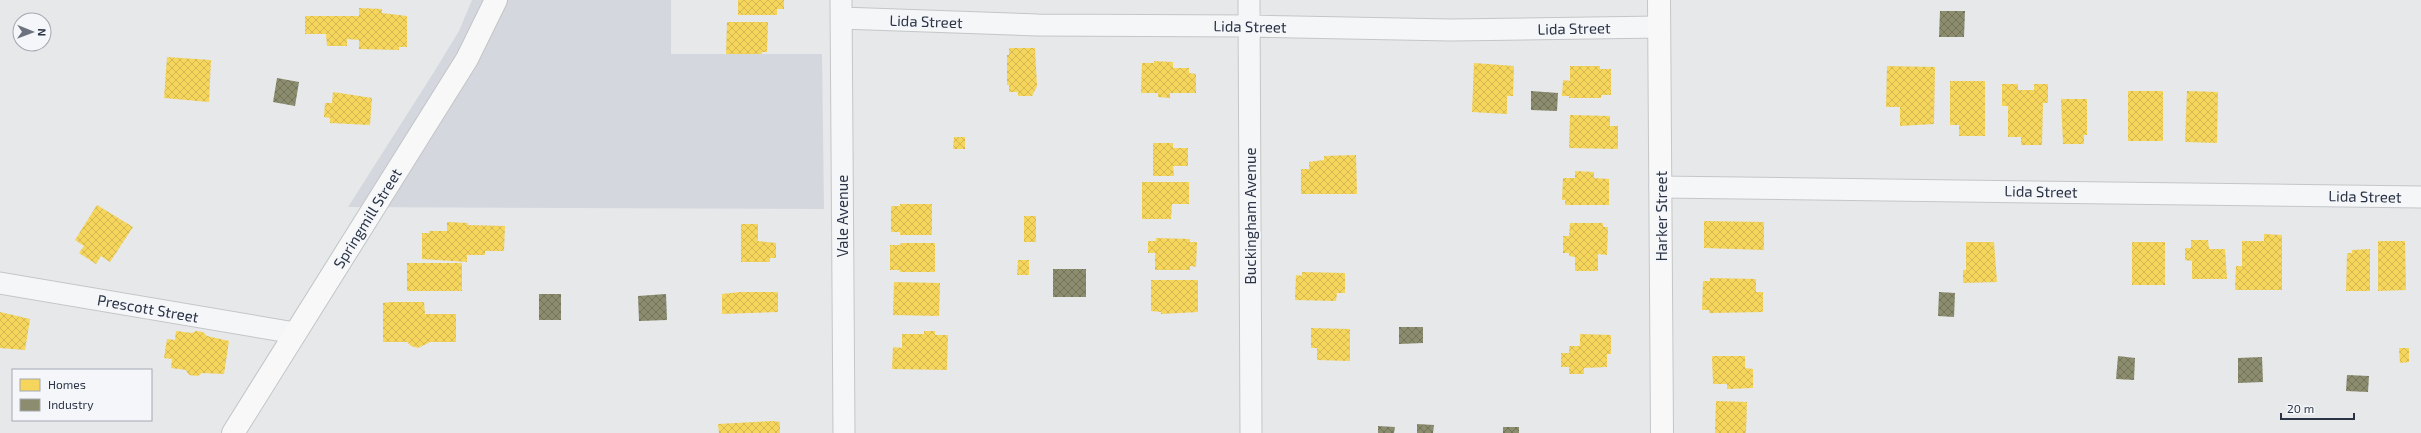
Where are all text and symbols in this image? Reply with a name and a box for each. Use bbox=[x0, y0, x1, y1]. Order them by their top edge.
street label: Lida Street bbox=[889, 11, 963, 31]
north arrow bbox=[12, 12, 52, 52]
street label: Lida Street bbox=[1213, 16, 1287, 36]
street label: Lida Street bbox=[1537, 18, 1611, 38]
text: N bbox=[36, 28, 49, 36]
street label: Buckingham Avenue bbox=[1241, 148, 1259, 284]
street label: Springmill Street bbox=[329, 165, 405, 271]
street label: Harker Street bbox=[1652, 170, 1670, 261]
street label: Vale Avenue bbox=[833, 175, 851, 257]
street label: Lida Street bbox=[2004, 181, 2078, 201]
street label: Lida Street bbox=[2328, 186, 2402, 206]
street label: Prescott Street bbox=[96, 290, 200, 326]
legend bbox=[12, 369, 152, 421]
text: Homes bbox=[48, 377, 86, 391]
scale bar bbox=[2281, 395, 2354, 421]
text: Industry bbox=[48, 397, 94, 411]
text: 20 m bbox=[2287, 401, 2314, 415]

